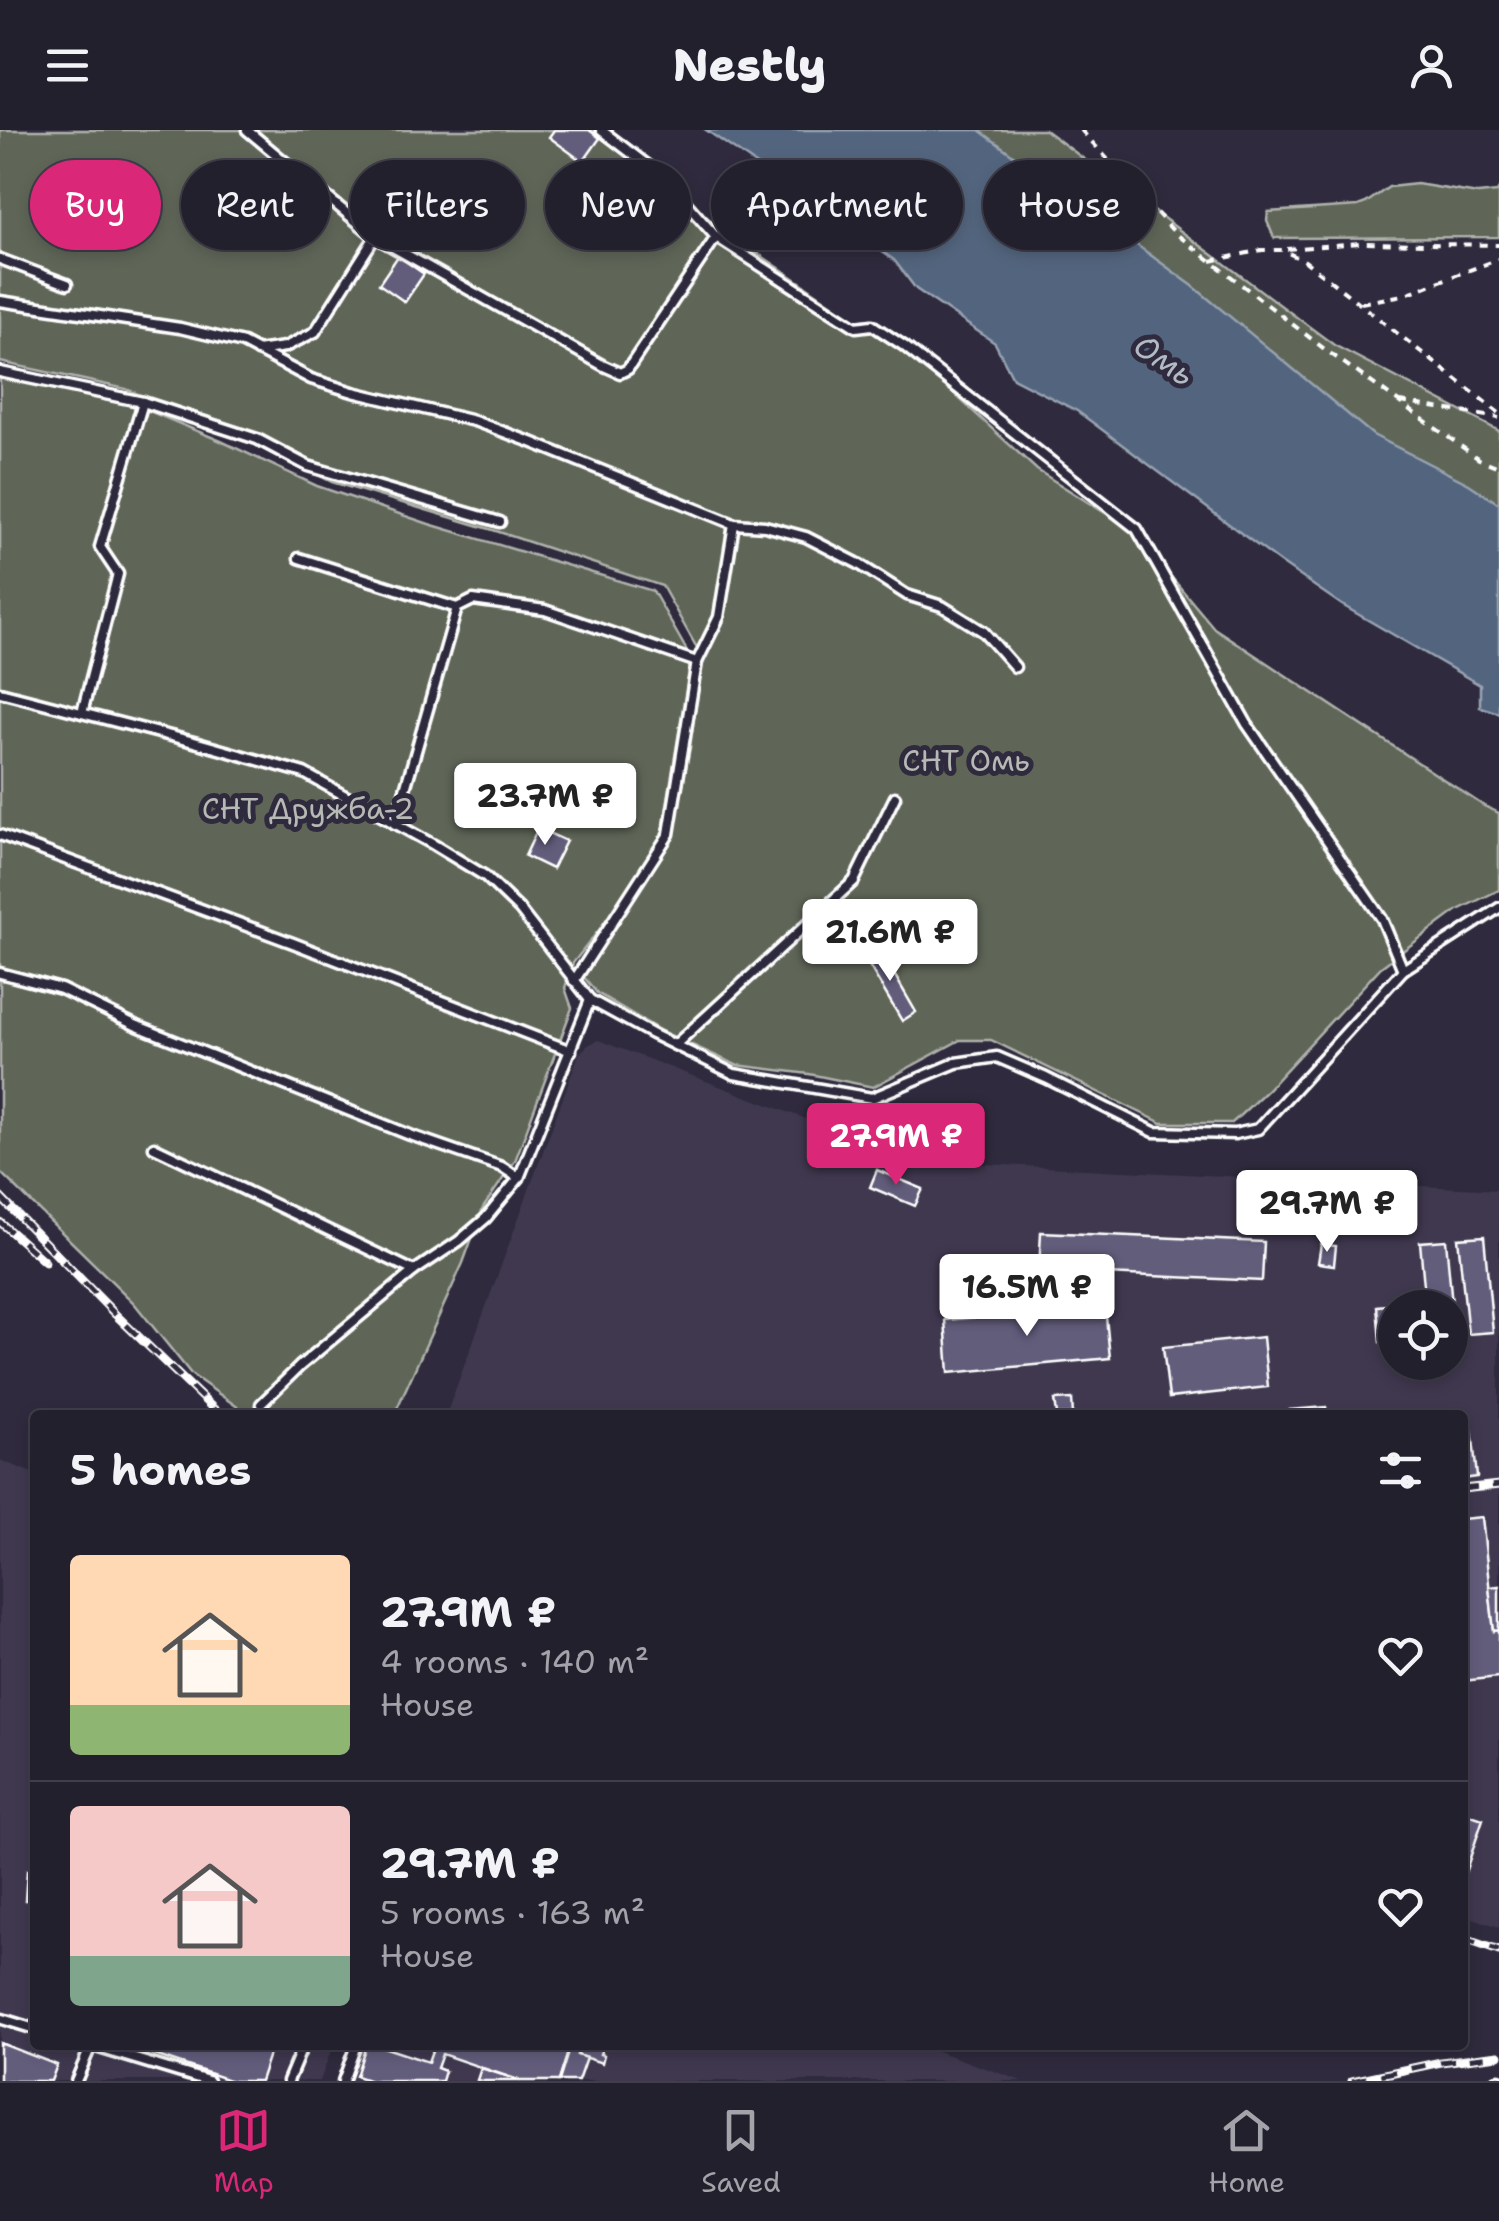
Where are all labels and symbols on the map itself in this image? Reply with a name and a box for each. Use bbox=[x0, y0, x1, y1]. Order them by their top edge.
water label: Омь bbox=[1125, 323, 1203, 396]
park label: СНТ Омь bbox=[902, 740, 1030, 781]
pin: 23.7M ₽ bbox=[453, 763, 637, 848]
park label: СНТ Дружба-2 bbox=[202, 788, 414, 829]
pin: 21.6M ₽ bbox=[798, 899, 982, 984]
pin: 27.9M ₽ bbox=[804, 1103, 988, 1188]
pin: 29.7M ₽ bbox=[1235, 1170, 1419, 1255]
pin: 16.5M ₽ bbox=[935, 1254, 1119, 1339]

